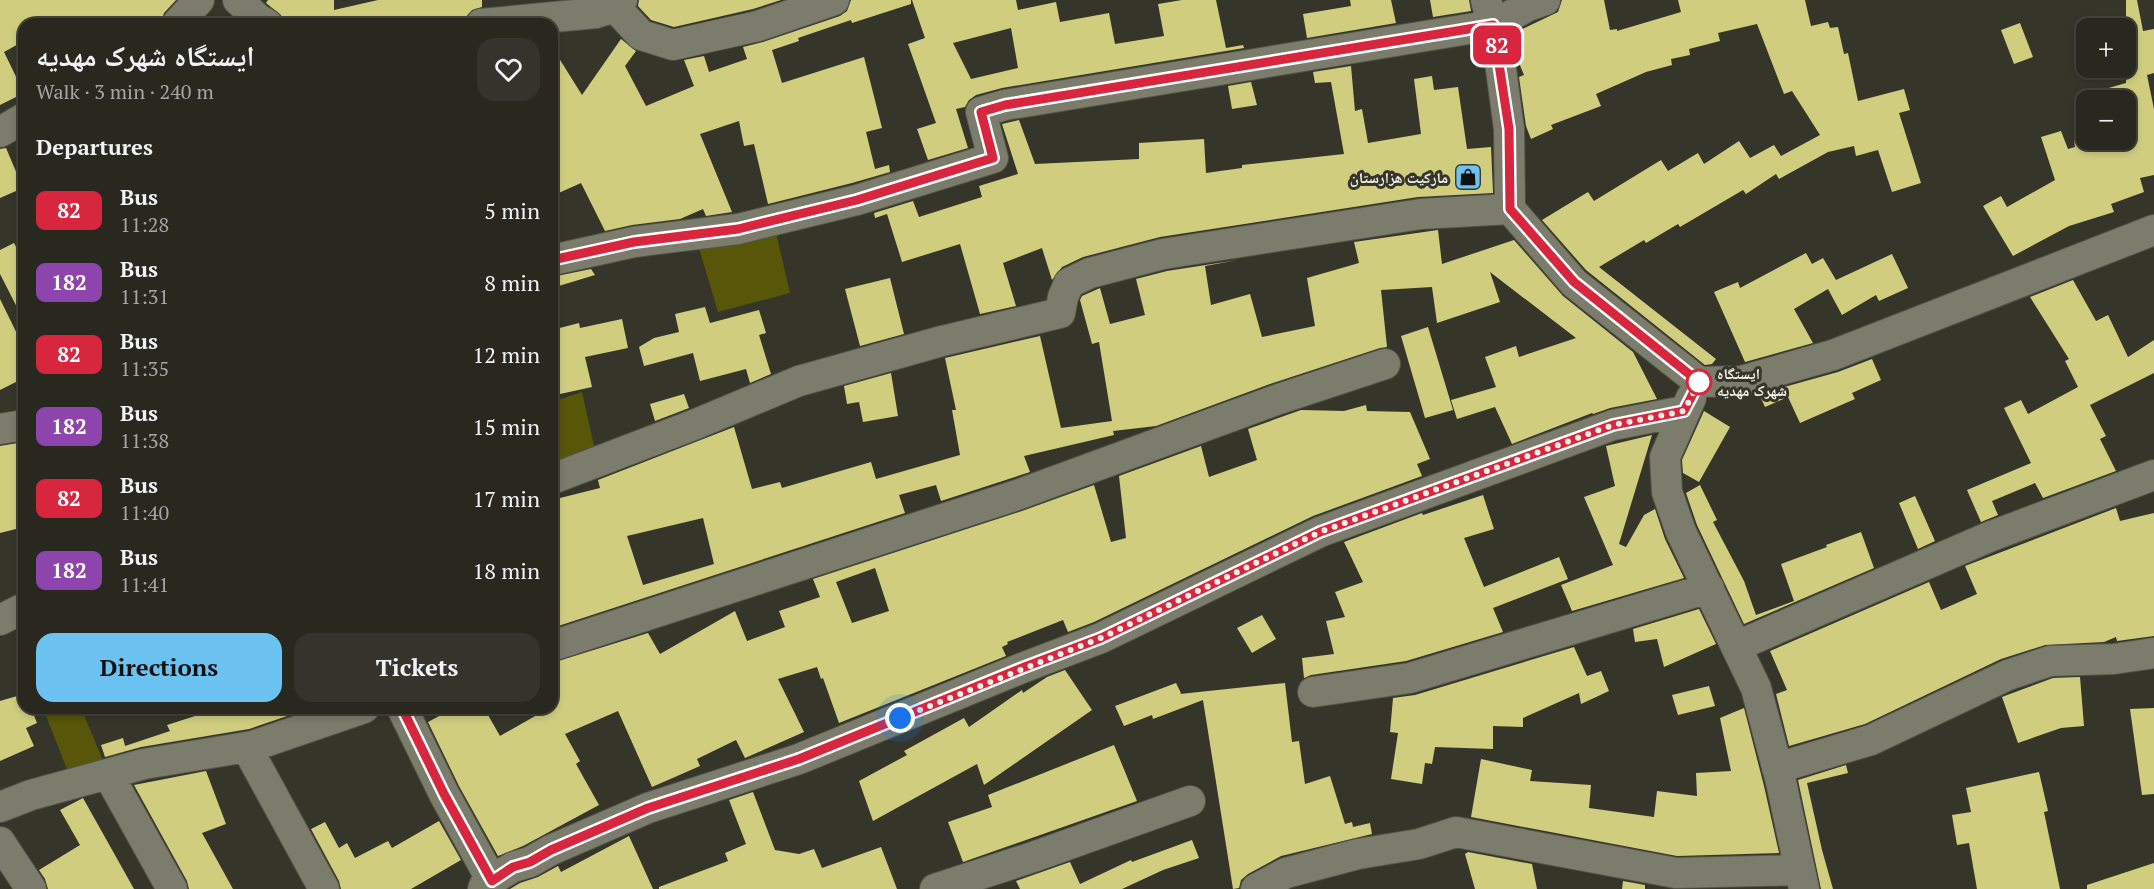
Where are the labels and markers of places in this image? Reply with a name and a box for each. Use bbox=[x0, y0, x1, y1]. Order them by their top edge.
shop icon: مارکیت هزارستان bbox=[1453, 162, 1483, 192]
place label: مارکیت هزارستان bbox=[1350, 167, 1448, 187]
place label: ایستگاه شهرک مهدیه bbox=[1717, 363, 1787, 400]
marker: ایستگاه شهرک مهدیه bbox=[1686, 369, 1712, 395]

